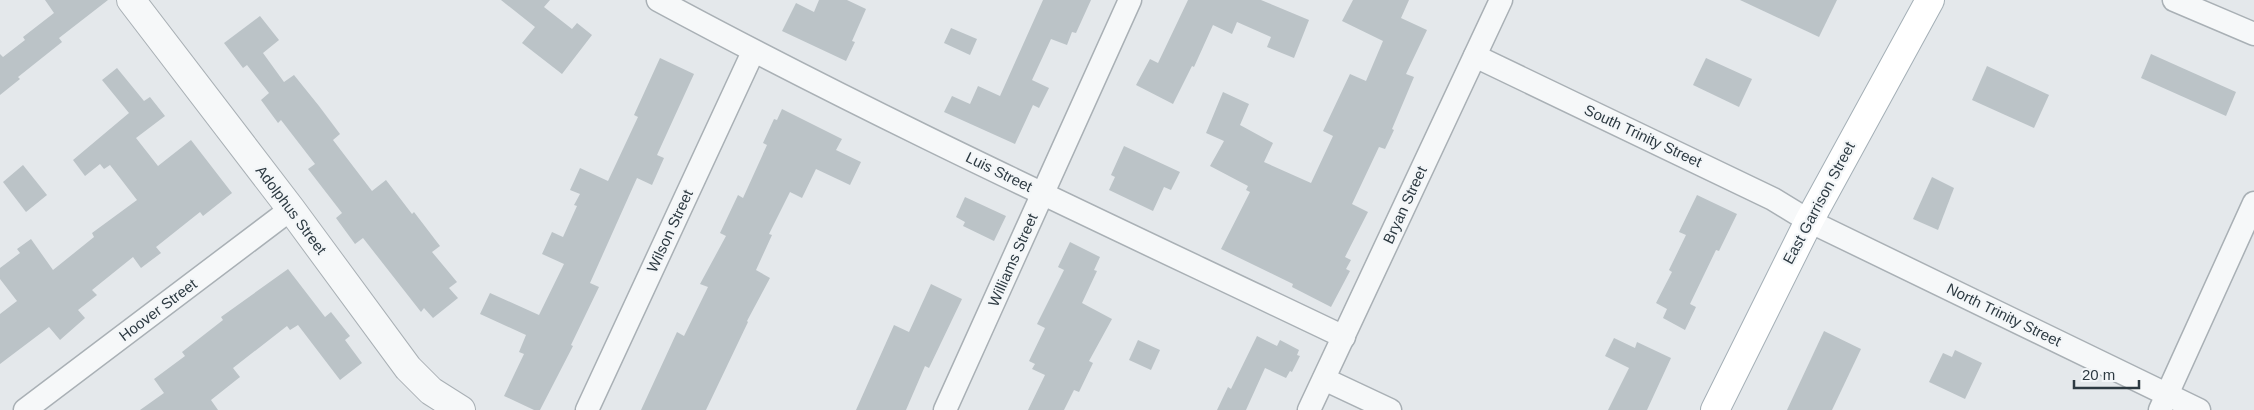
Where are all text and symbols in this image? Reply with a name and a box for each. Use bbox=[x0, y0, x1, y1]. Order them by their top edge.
street label: South Trinity Street bbox=[1582, 101, 1705, 171]
street label: East Garrison Street bbox=[1779, 138, 1858, 267]
street label: Luis Street bbox=[963, 148, 1036, 195]
street label: Adolphus Street bbox=[252, 162, 331, 258]
street label: Bryan Street bbox=[1379, 163, 1430, 246]
street label: Wilson Street bbox=[643, 186, 696, 275]
street label: Williams Street bbox=[984, 210, 1041, 309]
street label: Hoover Street bbox=[116, 274, 200, 344]
street label: North Trinity Street bbox=[1944, 280, 2065, 350]
scale bar bbox=[2074, 358, 2139, 390]
text: 20 m bbox=[2082, 366, 2115, 383]

